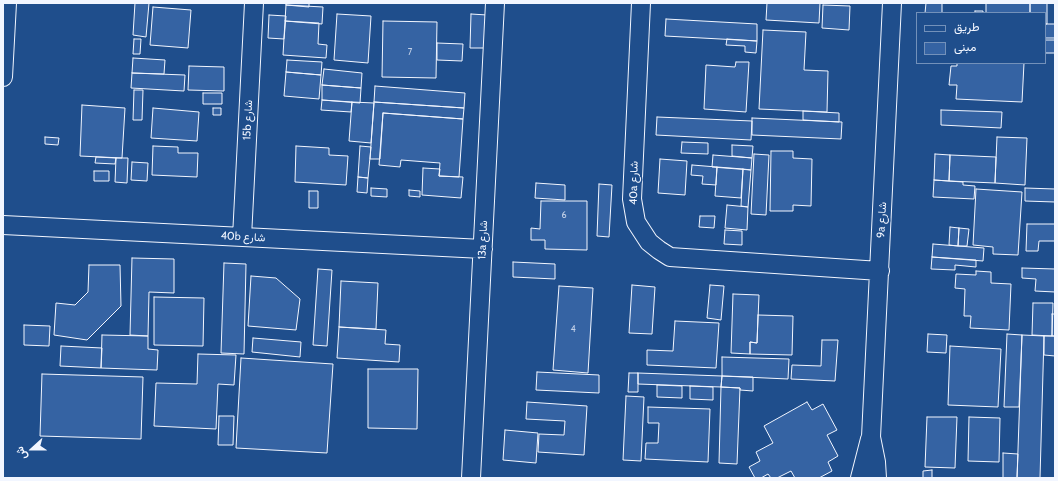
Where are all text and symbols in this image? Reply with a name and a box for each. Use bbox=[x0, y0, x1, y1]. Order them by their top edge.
legend bbox=[916, 12, 1046, 64]
text: طريق bbox=[954, 19, 979, 34]
text: مبنى bbox=[954, 39, 976, 54]
house number: 7 bbox=[408, 47, 412, 57]
street label: 15b شارع bbox=[240, 100, 256, 140]
street label: 40a شارع bbox=[627, 161, 641, 205]
street label: 9a شارع bbox=[874, 202, 890, 238]
house number: 6 bbox=[561, 210, 567, 220]
street label: 13a شارع bbox=[475, 220, 491, 260]
street label: 40b شارع bbox=[220, 229, 266, 245]
house number: 4 bbox=[570, 324, 576, 334]
north arrow bbox=[12, 429, 52, 469]
text: ش bbox=[12, 445, 30, 462]

